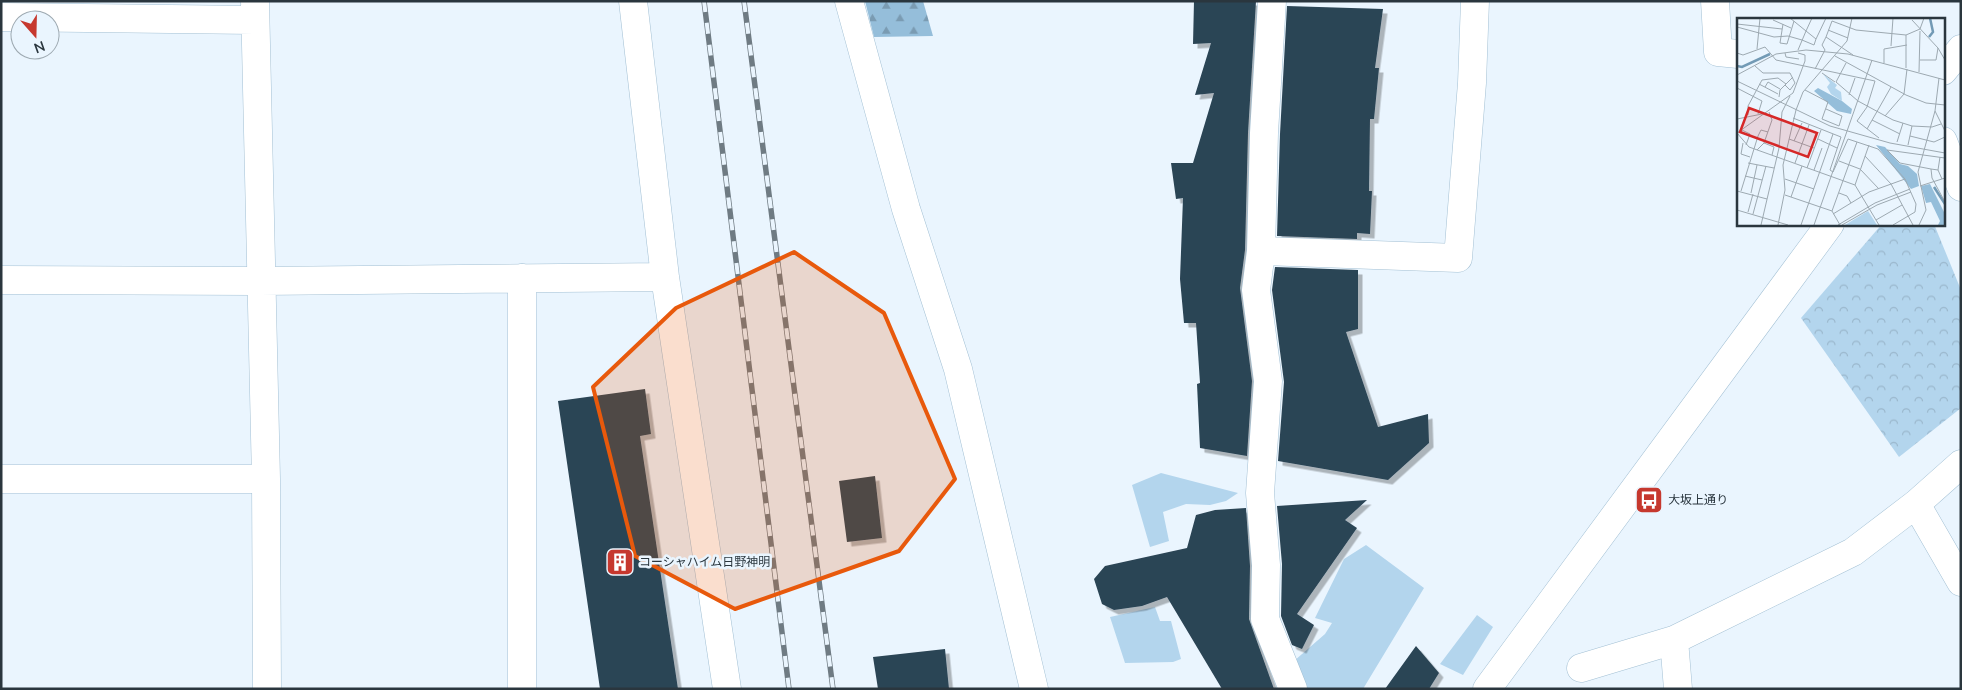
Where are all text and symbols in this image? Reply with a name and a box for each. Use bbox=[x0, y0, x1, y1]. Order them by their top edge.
north arrow bbox=[10, 10, 60, 60]
inset map bbox=[1737, 18, 1944, 225]
text: N bbox=[31, 36, 47, 57]
bus stop icon: 大坂上通り bbox=[1634, 485, 1664, 515]
place label: 大坂上通り bbox=[1668, 492, 1728, 508]
building icon: コーシャハイム日野神明 bbox=[605, 547, 635, 577]
place label: コーシャハイム日野神明 bbox=[639, 554, 770, 570]

